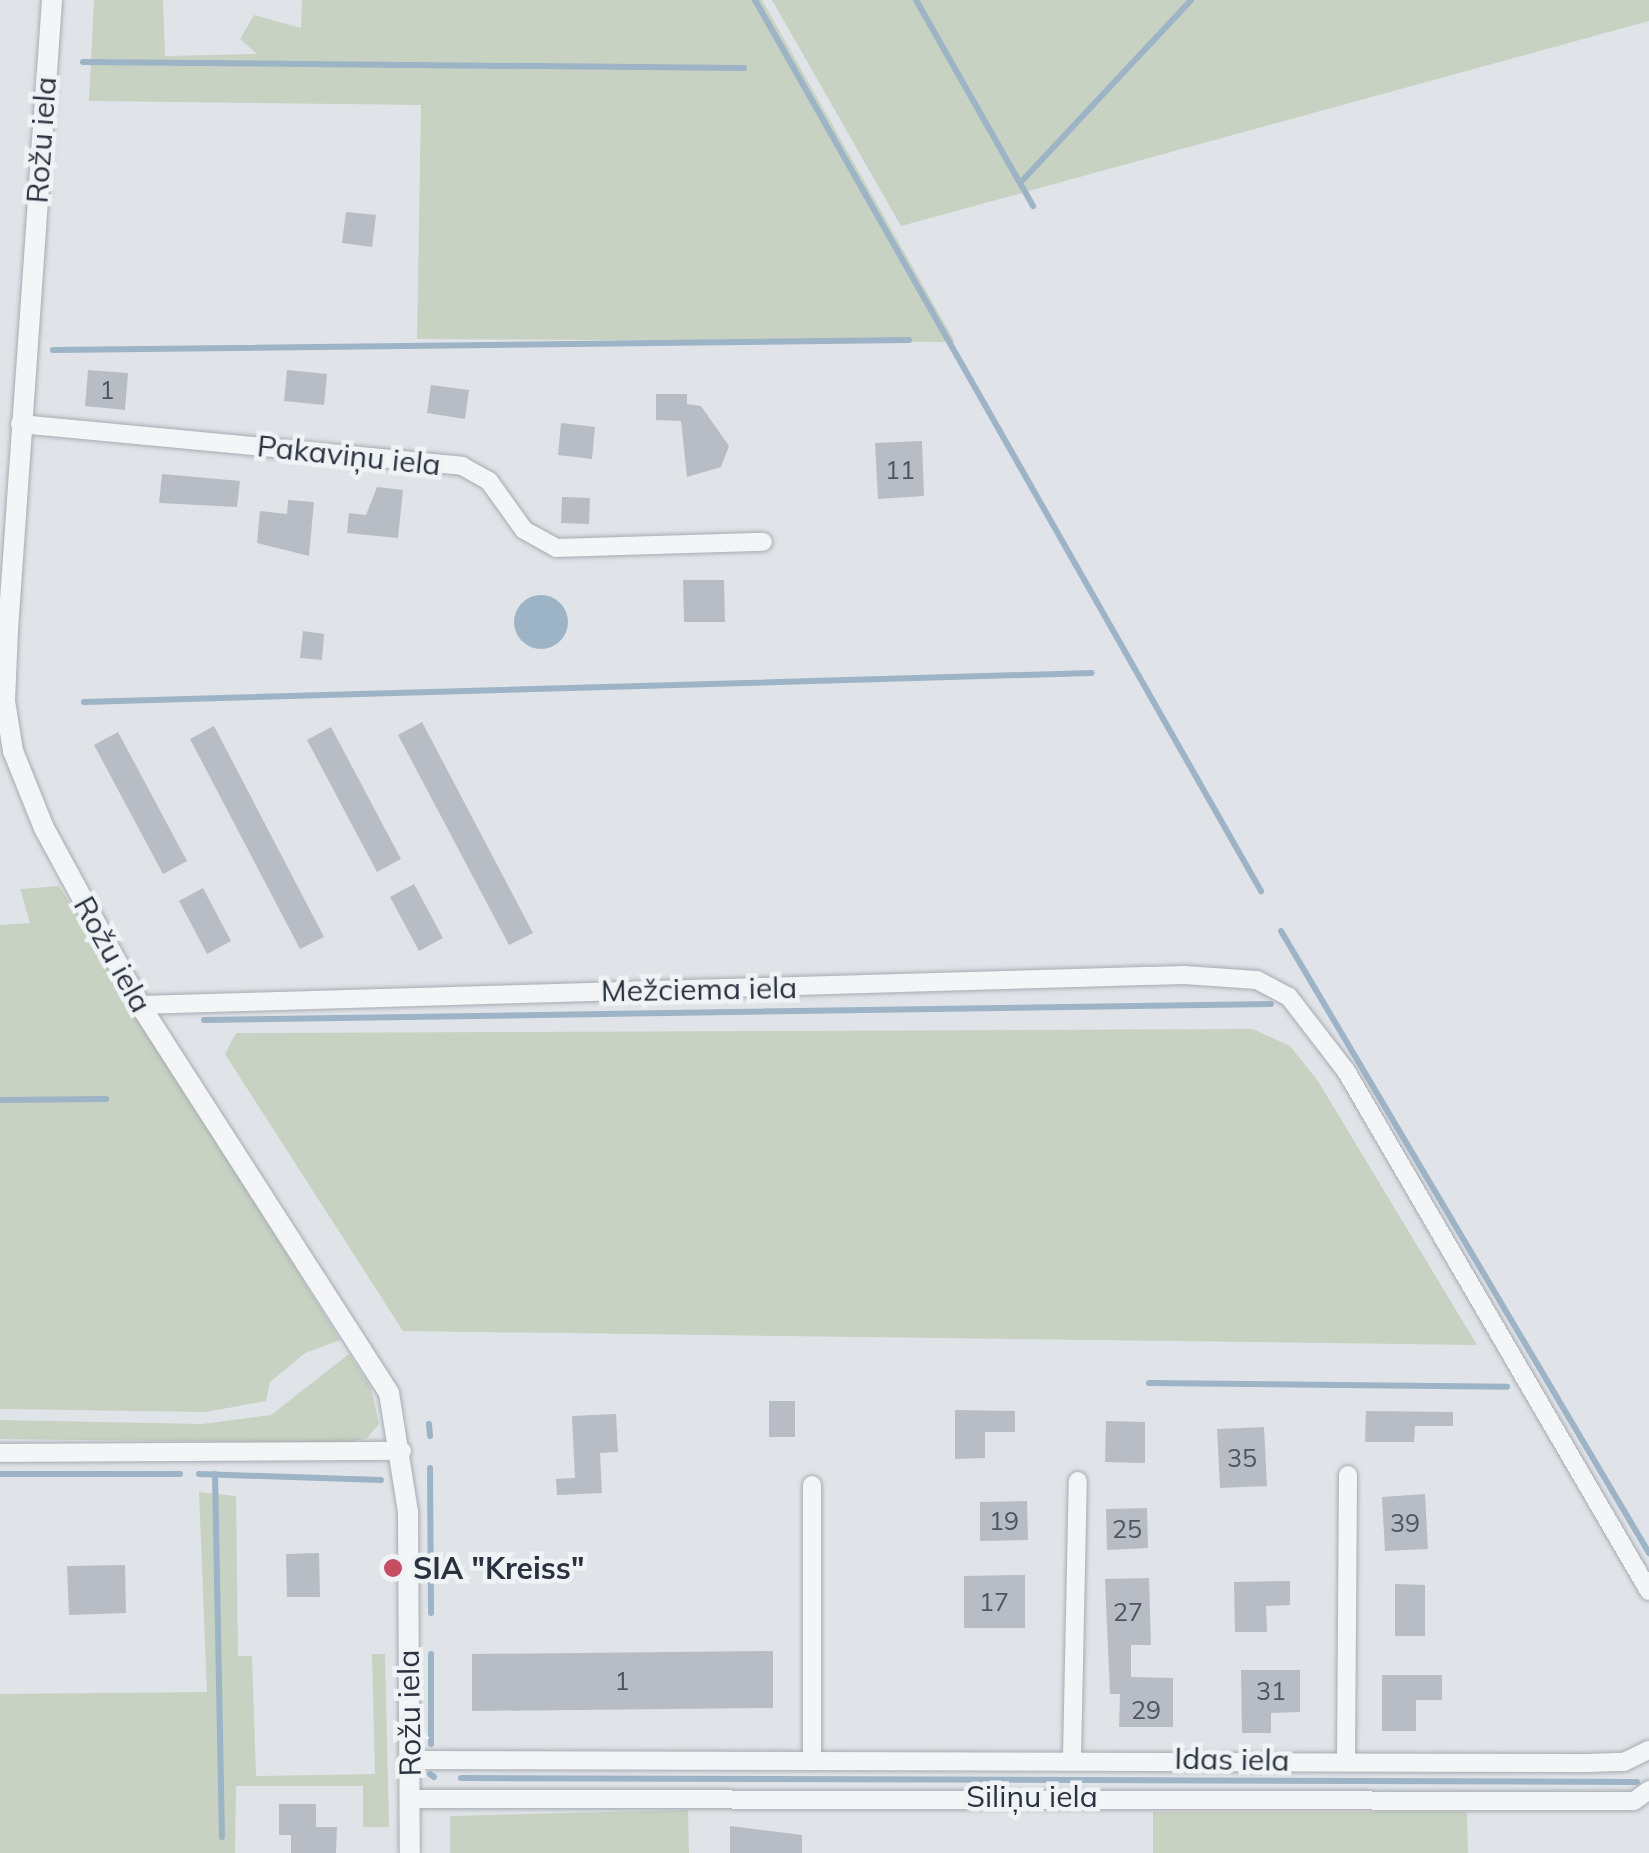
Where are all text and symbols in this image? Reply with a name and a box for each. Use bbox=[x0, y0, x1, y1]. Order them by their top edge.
street label: Rožu iela bbox=[19, 76, 63, 204]
house number: 1 bbox=[100, 375, 114, 405]
street label: Pakaviņu iela bbox=[255, 427, 443, 483]
house number: 11 bbox=[885, 455, 915, 485]
street label: Rožu iela bbox=[67, 890, 159, 1018]
street label: Mežciema iela bbox=[601, 969, 797, 1009]
house number: 35 bbox=[1227, 1443, 1257, 1473]
house number: 19 bbox=[989, 1506, 1019, 1536]
house number: 39 bbox=[1390, 1508, 1420, 1538]
house number: 25 bbox=[1112, 1514, 1142, 1544]
place label: SIA "Kreiss" bbox=[413, 1550, 584, 1586]
marker: SIA "Kreiss" bbox=[382, 1557, 404, 1579]
house number: 17 bbox=[979, 1587, 1009, 1617]
house number: 27 bbox=[1113, 1597, 1143, 1627]
street label: Rožu iela bbox=[390, 1649, 428, 1777]
house number: 1 bbox=[615, 1666, 629, 1696]
house number: 31 bbox=[1256, 1676, 1286, 1706]
house number: 29 bbox=[1131, 1695, 1161, 1725]
street label: Idas iela bbox=[1174, 1740, 1290, 1778]
street label: Siliņu iela bbox=[966, 1778, 1098, 1814]

